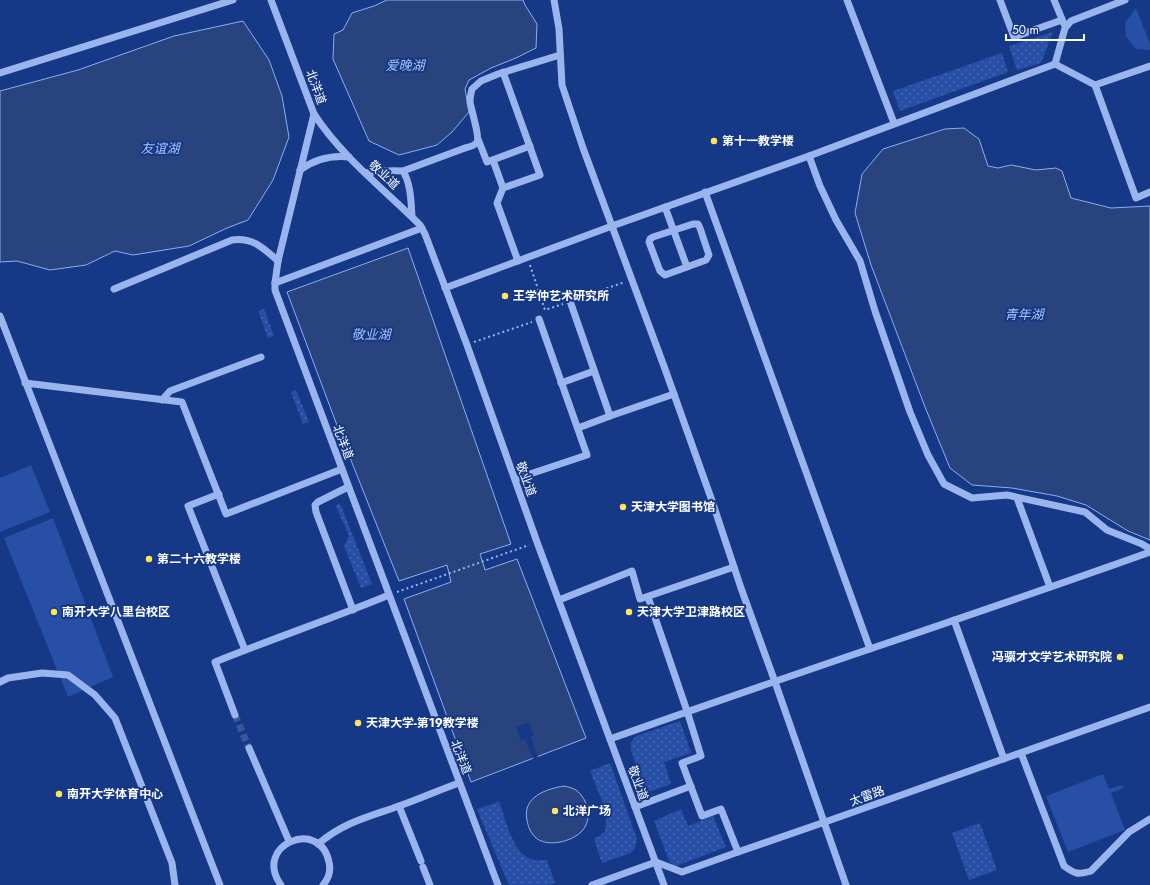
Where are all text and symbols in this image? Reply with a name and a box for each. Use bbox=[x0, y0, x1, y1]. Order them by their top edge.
scale bar bbox=[1006, 16, 1084, 42]
text: 50 m bbox=[1012, 21, 1039, 39]
water label: 爱晚湖 bbox=[385, 56, 426, 75]
street label: 北洋道 bbox=[301, 67, 331, 107]
place label: 第十一教学楼 bbox=[722, 132, 794, 150]
marker: 第十一教学楼 bbox=[709, 136, 719, 146]
water label: 友谊湖 bbox=[140, 139, 181, 158]
street label: 敬业道 bbox=[365, 156, 403, 194]
place label: 王学仲艺术研究所 bbox=[513, 287, 609, 305]
marker: 王学仲艺术研究所 bbox=[500, 291, 510, 301]
water label: 青年湖 bbox=[1004, 305, 1045, 324]
water label: 敬业湖 bbox=[351, 325, 392, 344]
street label: 北洋道 bbox=[328, 422, 358, 462]
street label: 敬业道 bbox=[511, 459, 541, 499]
place label: 天津大学图书馆 bbox=[631, 498, 715, 516]
marker: 天津大学图书馆 bbox=[618, 502, 628, 512]
place label: 第二十六教学楼 bbox=[157, 550, 241, 568]
marker: 第二十六教学楼 bbox=[144, 554, 154, 564]
place label: 南开大学八里台校区 bbox=[62, 603, 170, 621]
place label: 天津大学卫津路校区 bbox=[637, 603, 745, 621]
marker: 南开大学八里台校区 bbox=[49, 607, 59, 617]
marker: 天津大学卫津路校区 bbox=[624, 607, 634, 617]
place label: 冯骥才文学艺术研究院 bbox=[992, 648, 1112, 666]
marker: 冯骥才文学艺术研究院 bbox=[1115, 652, 1125, 662]
place label: 天津大学-第19教学楼 bbox=[366, 714, 479, 732]
marker: 天津大学-第19教学楼 bbox=[353, 718, 363, 728]
street label: 北洋道 bbox=[446, 737, 476, 777]
street label: 敬业道 bbox=[623, 763, 653, 803]
street label: 太雷路 bbox=[847, 781, 887, 811]
place label: 南开大学体育中心 bbox=[67, 785, 163, 803]
marker: 南开大学体育中心 bbox=[54, 789, 64, 799]
place label: 北洋广场 bbox=[563, 802, 611, 820]
marker: 北洋广场 bbox=[550, 806, 560, 816]

